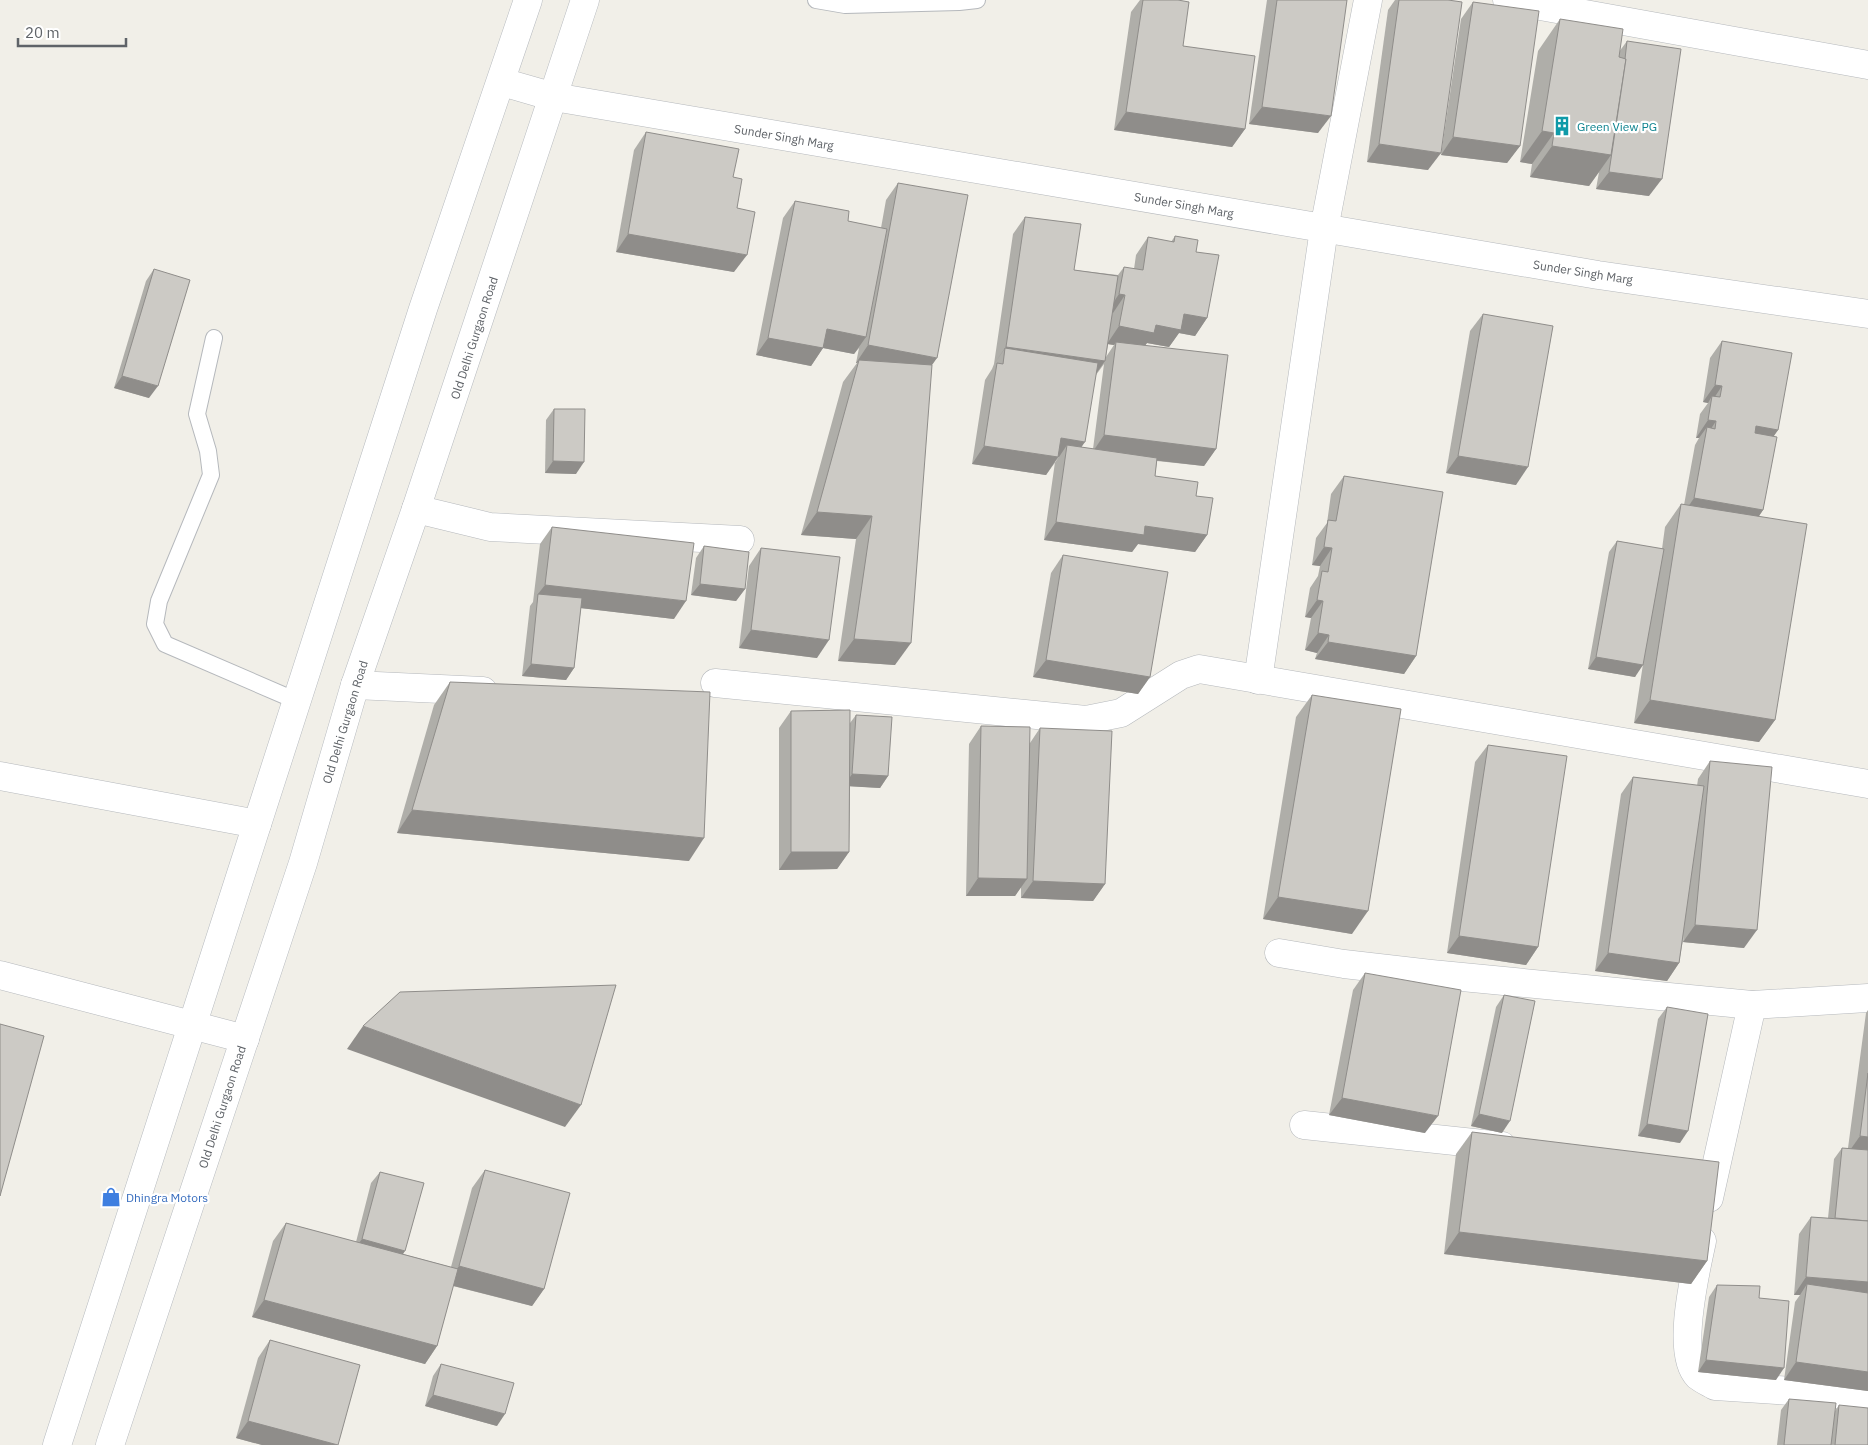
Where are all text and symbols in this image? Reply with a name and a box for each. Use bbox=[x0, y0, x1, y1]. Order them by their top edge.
scale bar bbox=[18, 15, 125, 47]
text: 20 m bbox=[25, 23, 60, 42]
building icon: Green View PG bbox=[1551, 115, 1573, 137]
place label: Green View PG bbox=[1577, 119, 1657, 134]
street label: Sunder Singh Marg bbox=[733, 121, 836, 153]
street label: Sunder Singh Marg bbox=[1133, 189, 1236, 221]
street label: Sunder Singh Marg bbox=[1532, 257, 1635, 287]
street label: Old Delhi Gurgaon Road bbox=[447, 275, 501, 401]
street label: Old Delhi Gurgaon Road bbox=[319, 659, 371, 785]
street label: Old Delhi Gurgaon Road bbox=[195, 1044, 249, 1170]
shop icon: Dhingra Motors bbox=[100, 1186, 122, 1208]
place label: Dhingra Motors bbox=[126, 1190, 208, 1205]

